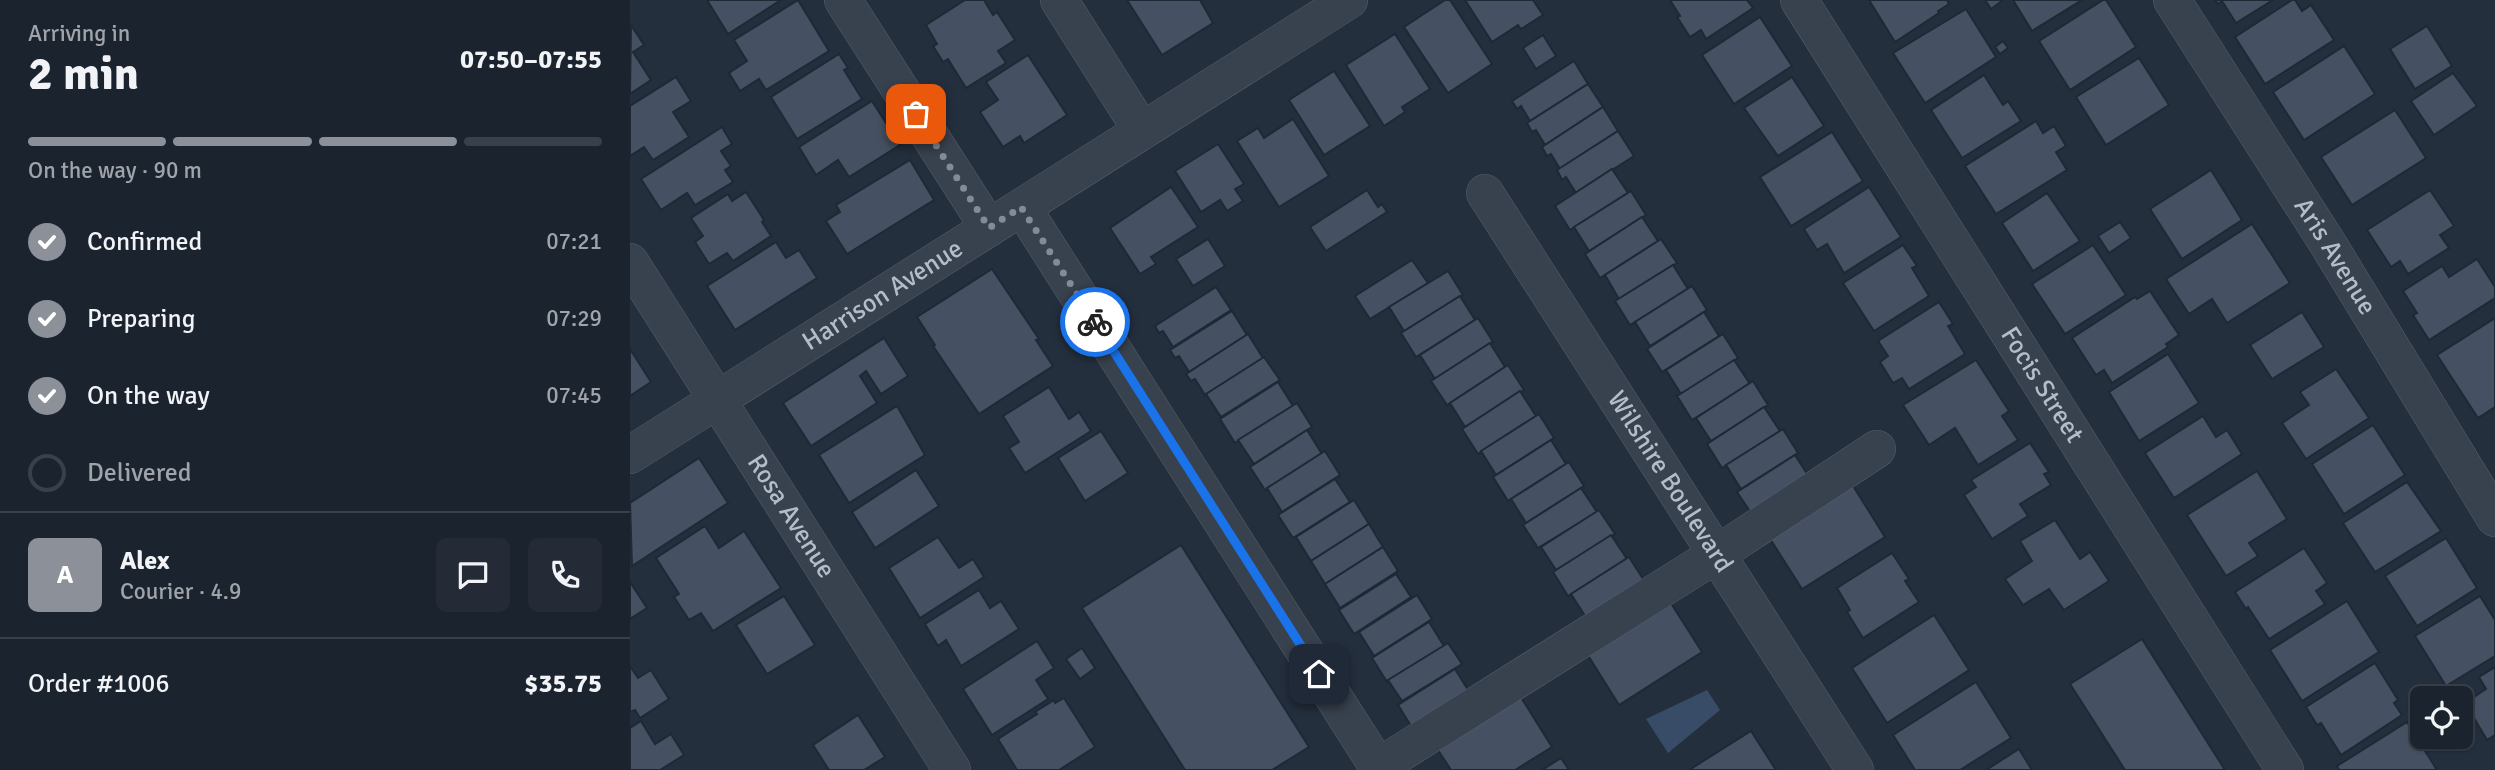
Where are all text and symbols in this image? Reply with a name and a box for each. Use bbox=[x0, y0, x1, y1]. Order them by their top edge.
text: Arriving in bbox=[28, 19, 130, 48]
text: 07:50–07:55 bbox=[460, 44, 602, 76]
text: 2 min bbox=[28, 46, 139, 102]
pin bbox=[886, 84, 946, 144]
icon: bag bbox=[897, 95, 935, 133]
text: On the way · 90 m bbox=[28, 156, 202, 185]
street label: Aris Avenue bbox=[2287, 192, 2383, 321]
icon: check bbox=[28, 223, 66, 261]
text: Confirmed bbox=[87, 226, 202, 258]
text: 07:21 bbox=[546, 227, 602, 256]
street label: Harrison Avenue bbox=[797, 232, 969, 358]
courier bbox=[1060, 287, 1130, 357]
icon: check bbox=[28, 300, 66, 338]
text: Preparing bbox=[87, 303, 195, 335]
icon: bike bbox=[1076, 303, 1114, 341]
text: 07:29 bbox=[546, 304, 602, 333]
street label: Focis Street bbox=[1993, 321, 2090, 449]
icon: check bbox=[28, 377, 66, 415]
text: On the way bbox=[87, 380, 210, 412]
text: 07:45 bbox=[546, 381, 602, 410]
street label: Wilshire Boulevard bbox=[1600, 385, 1740, 578]
street label: Rosa Avenue bbox=[740, 448, 842, 584]
text: Delivered bbox=[87, 457, 192, 489]
button: chat bbox=[436, 538, 510, 612]
button: phone bbox=[528, 538, 602, 612]
text: Alex bbox=[120, 545, 170, 577]
text: A bbox=[57, 559, 73, 591]
text: Courier · 4.9 bbox=[120, 577, 241, 606]
pin bbox=[1289, 644, 1349, 704]
icon: home bbox=[1300, 655, 1338, 693]
text: Order #1006 bbox=[28, 668, 169, 700]
text: $35.75 bbox=[524, 668, 602, 700]
map controls bbox=[2410, 686, 2473, 749]
button: locate bbox=[2410, 686, 2473, 749]

